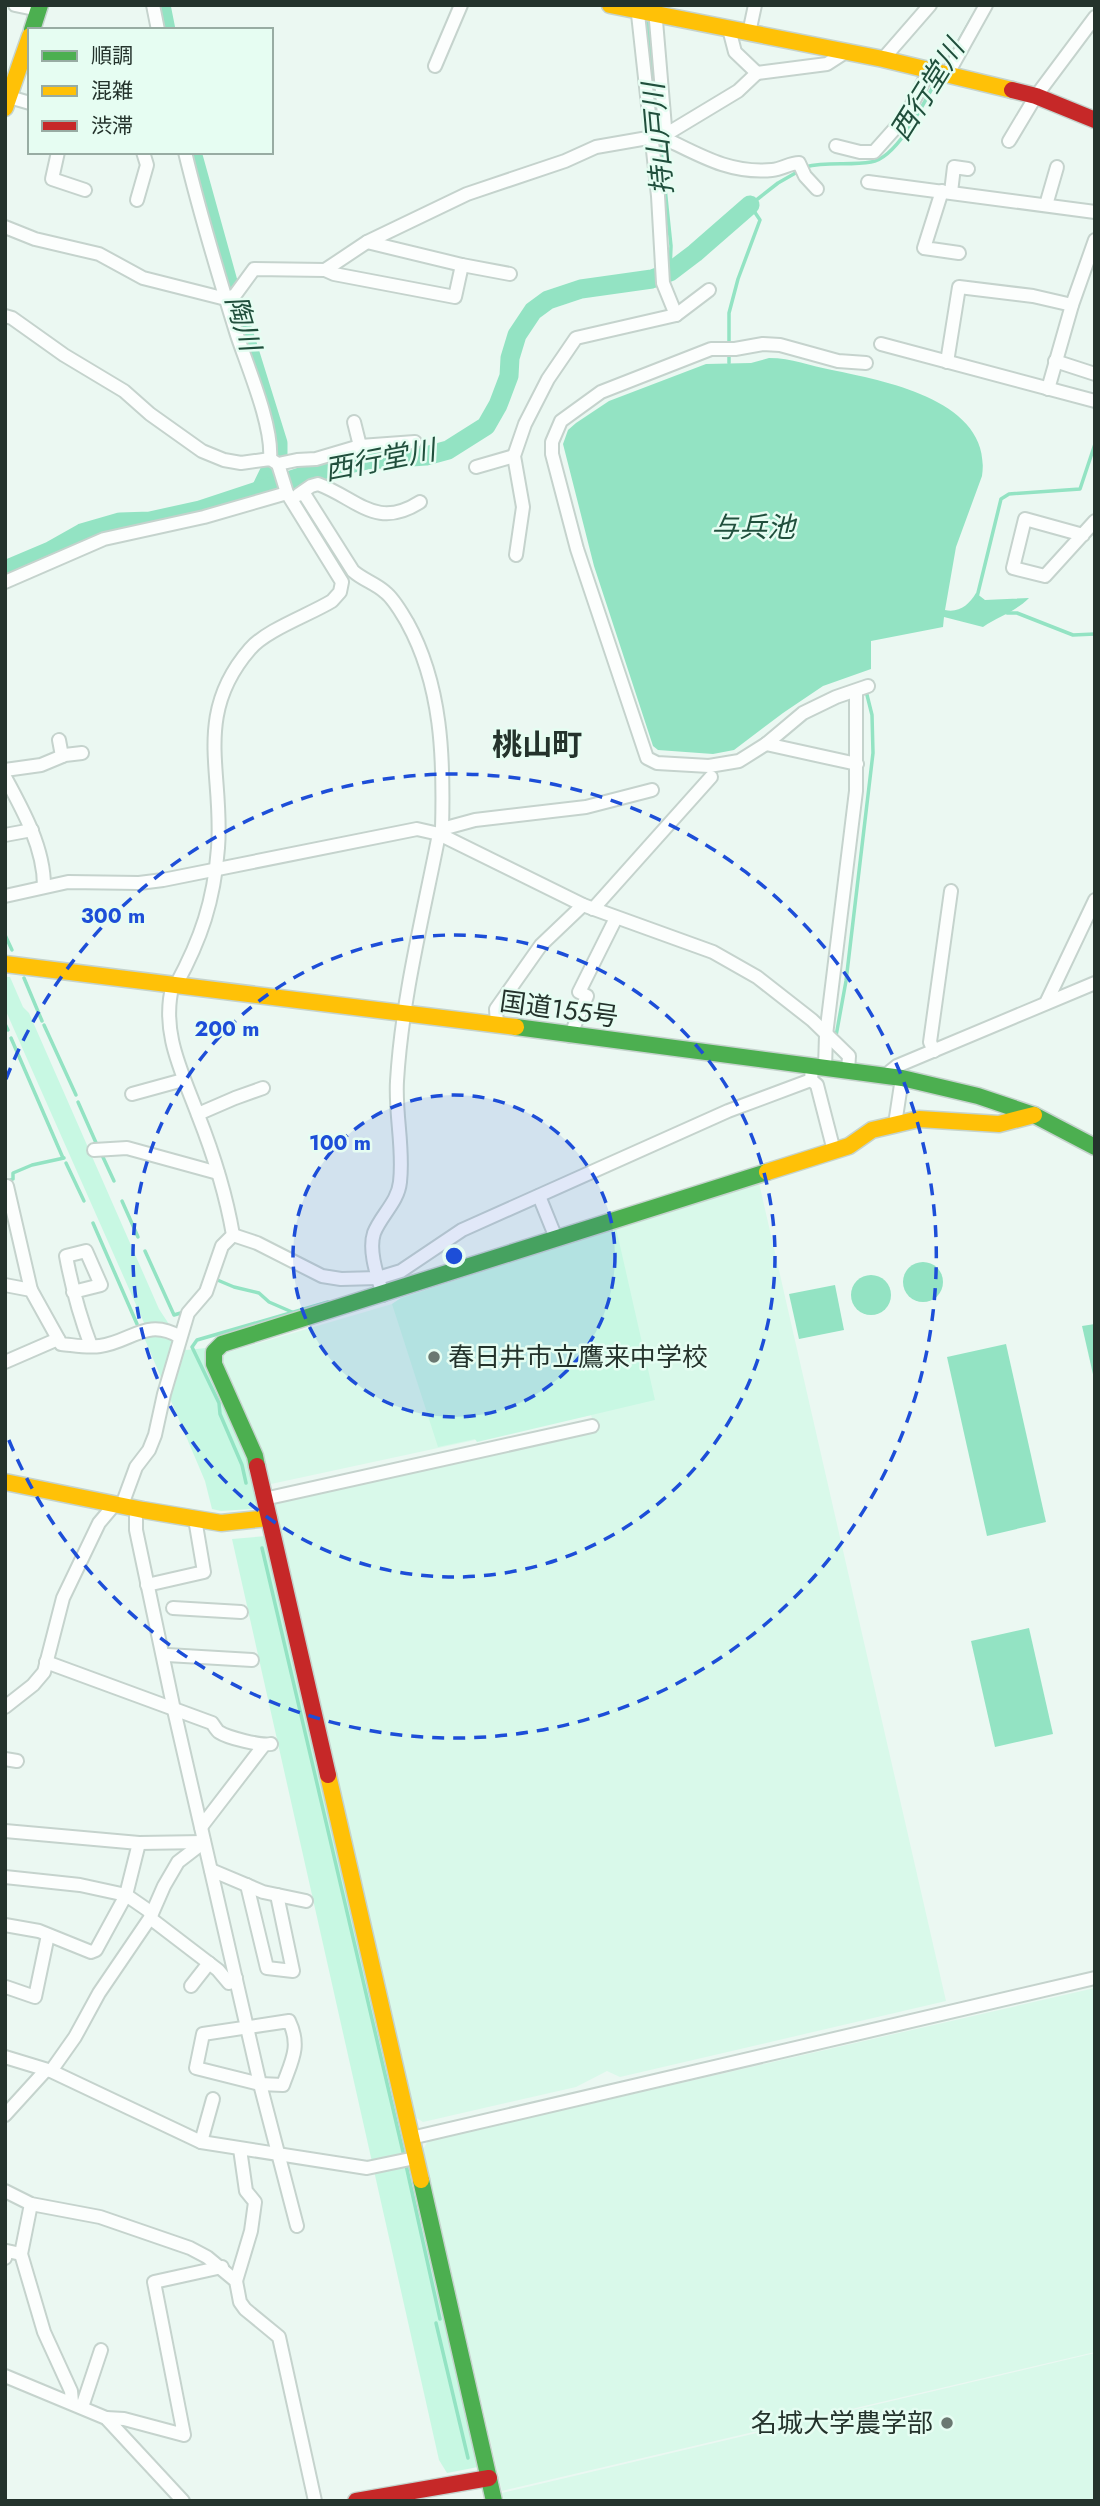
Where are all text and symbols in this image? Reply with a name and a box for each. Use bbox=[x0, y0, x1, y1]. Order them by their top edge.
legend bbox=[28, 28, 273, 154]
water label: 西行堂川 bbox=[880, 29, 976, 148]
text: 順調 bbox=[91, 41, 133, 71]
text: 混雑 bbox=[91, 76, 133, 106]
water label: 持山戸川 bbox=[632, 78, 683, 197]
text: 渋滞 bbox=[91, 111, 133, 141]
water label: 陶川 bbox=[215, 290, 272, 359]
water label: 西行堂川 bbox=[321, 429, 442, 491]
water label: 与兵池 bbox=[711, 507, 798, 548]
district label: 桃山町 bbox=[492, 723, 582, 766]
text: 300 m bbox=[81, 901, 145, 931]
street label: 国道155号 bbox=[497, 982, 621, 1036]
text: 200 m bbox=[194, 1014, 260, 1044]
text: 100 m bbox=[309, 1128, 371, 1158]
centre of rings bbox=[442, 1244, 466, 1268]
place label: 春日井市立鷹来中学校 bbox=[448, 1338, 708, 1376]
marker: 春日井市立鷹来中学校 bbox=[426, 1349, 442, 1365]
place label: 名城大学農学部 bbox=[751, 2404, 933, 2442]
marker: 名城大学農学部 bbox=[939, 2415, 955, 2431]

